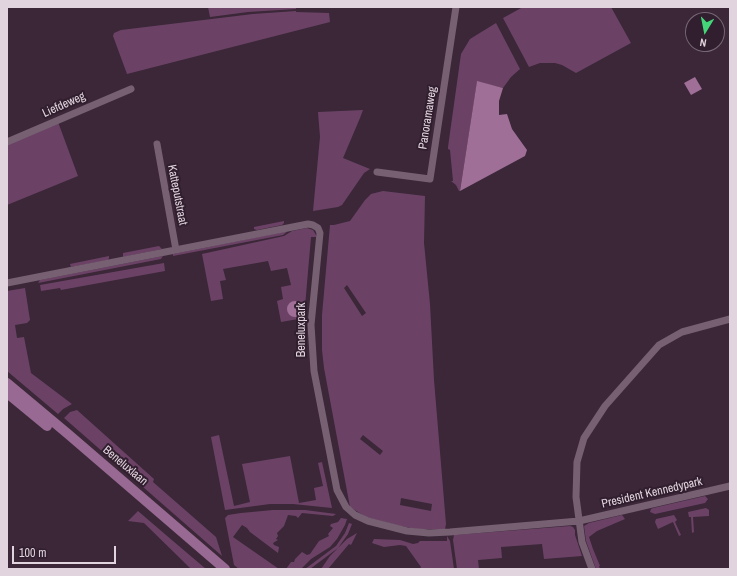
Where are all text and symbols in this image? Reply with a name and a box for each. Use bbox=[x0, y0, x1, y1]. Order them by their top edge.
north arrow bbox=[685, 12, 725, 52]
text: N bbox=[699, 35, 708, 50]
street label: Panoramaweg bbox=[416, 86, 440, 150]
street label: Liefdeweg bbox=[40, 89, 88, 121]
street label: Katteputstraat bbox=[164, 164, 190, 226]
street label: Beneluxpark bbox=[295, 303, 309, 357]
street label: Beneluxlaan bbox=[100, 443, 150, 489]
street label: President Kennedypark bbox=[600, 474, 704, 512]
scale bar bbox=[14, 538, 118, 564]
text: 100 m bbox=[19, 545, 46, 561]

